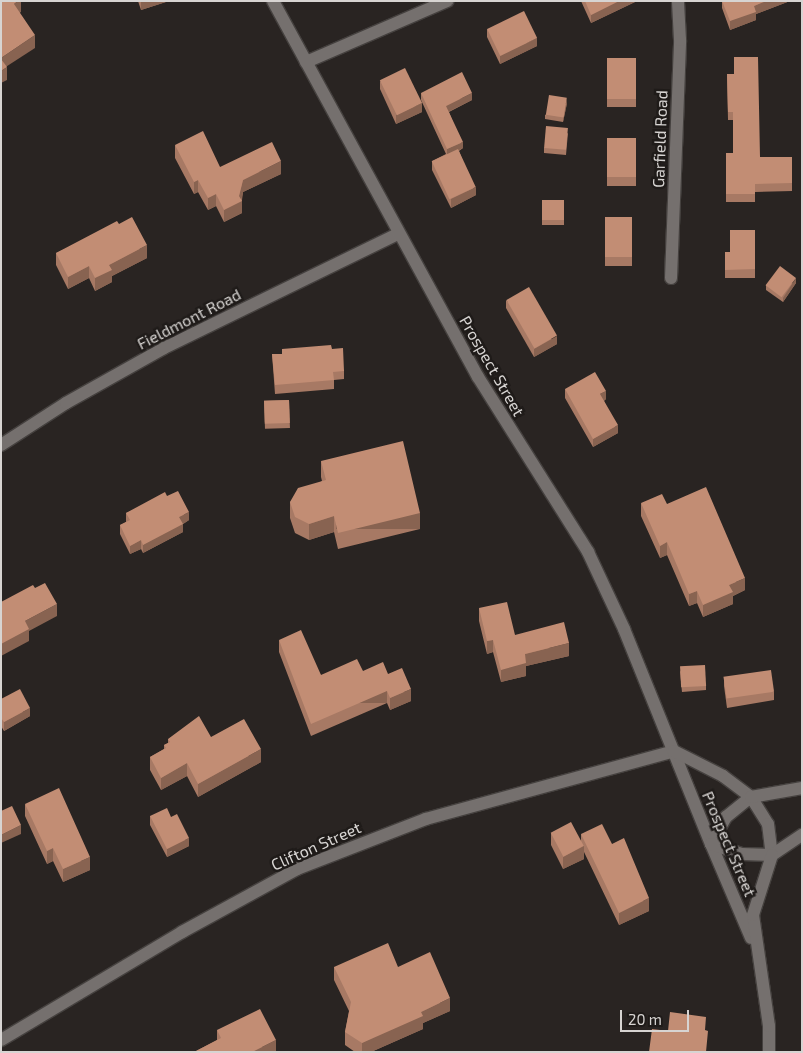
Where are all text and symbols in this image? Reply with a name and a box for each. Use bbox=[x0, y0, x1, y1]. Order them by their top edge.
street label: Garfield Road bbox=[649, 90, 671, 188]
street label: Fieldmont Road bbox=[134, 285, 244, 353]
street label: Prospect Street bbox=[456, 312, 528, 420]
street label: Prospect Street bbox=[698, 788, 760, 900]
street label: Clifton Street bbox=[268, 818, 364, 874]
scale bar bbox=[623, 1000, 692, 1032]
text: 20 m bbox=[628, 1010, 662, 1028]

